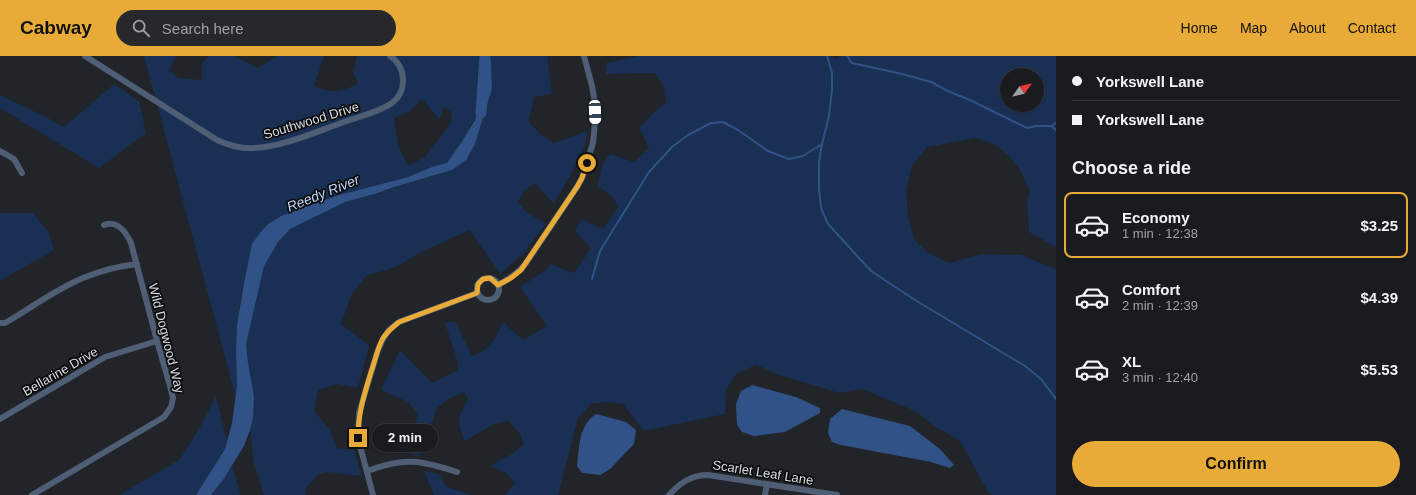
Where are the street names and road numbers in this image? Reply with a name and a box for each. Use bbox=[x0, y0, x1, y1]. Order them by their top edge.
street label: Southwood Drive bbox=[262, 99, 361, 142]
street label: Wild Dogwood Way bbox=[146, 282, 188, 395]
street label: Bellarine Drive bbox=[20, 344, 101, 399]
street label: Scarlet Leaf Lane bbox=[711, 457, 814, 488]

